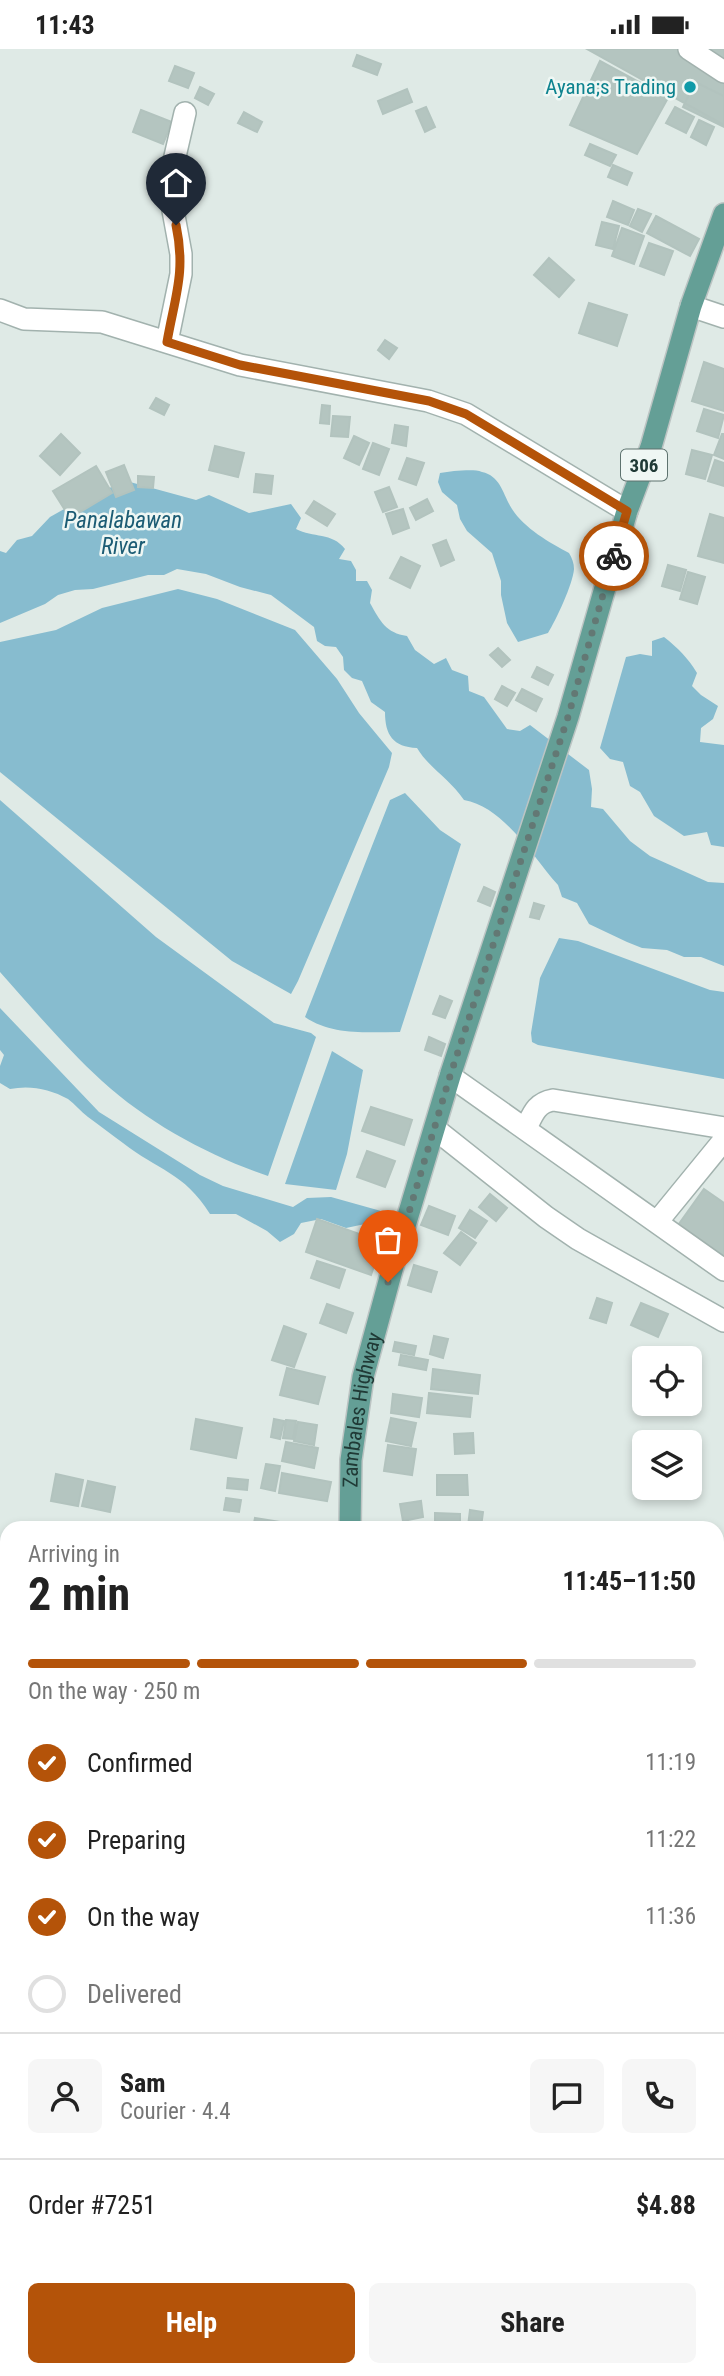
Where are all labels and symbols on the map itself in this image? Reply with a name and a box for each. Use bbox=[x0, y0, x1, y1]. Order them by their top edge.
place label: Ayana;s Trading bbox=[545, 75, 676, 99]
marker: Ayana;s Trading bbox=[682, 79, 698, 95]
pin bbox=[146, 153, 206, 225]
road number: 306 bbox=[621, 449, 667, 481]
water label: Panalabawan River bbox=[64, 507, 182, 560]
courier bbox=[579, 521, 649, 591]
pin bbox=[358, 1210, 418, 1282]
street label: Zambales Highway bbox=[338, 1330, 387, 1488]

